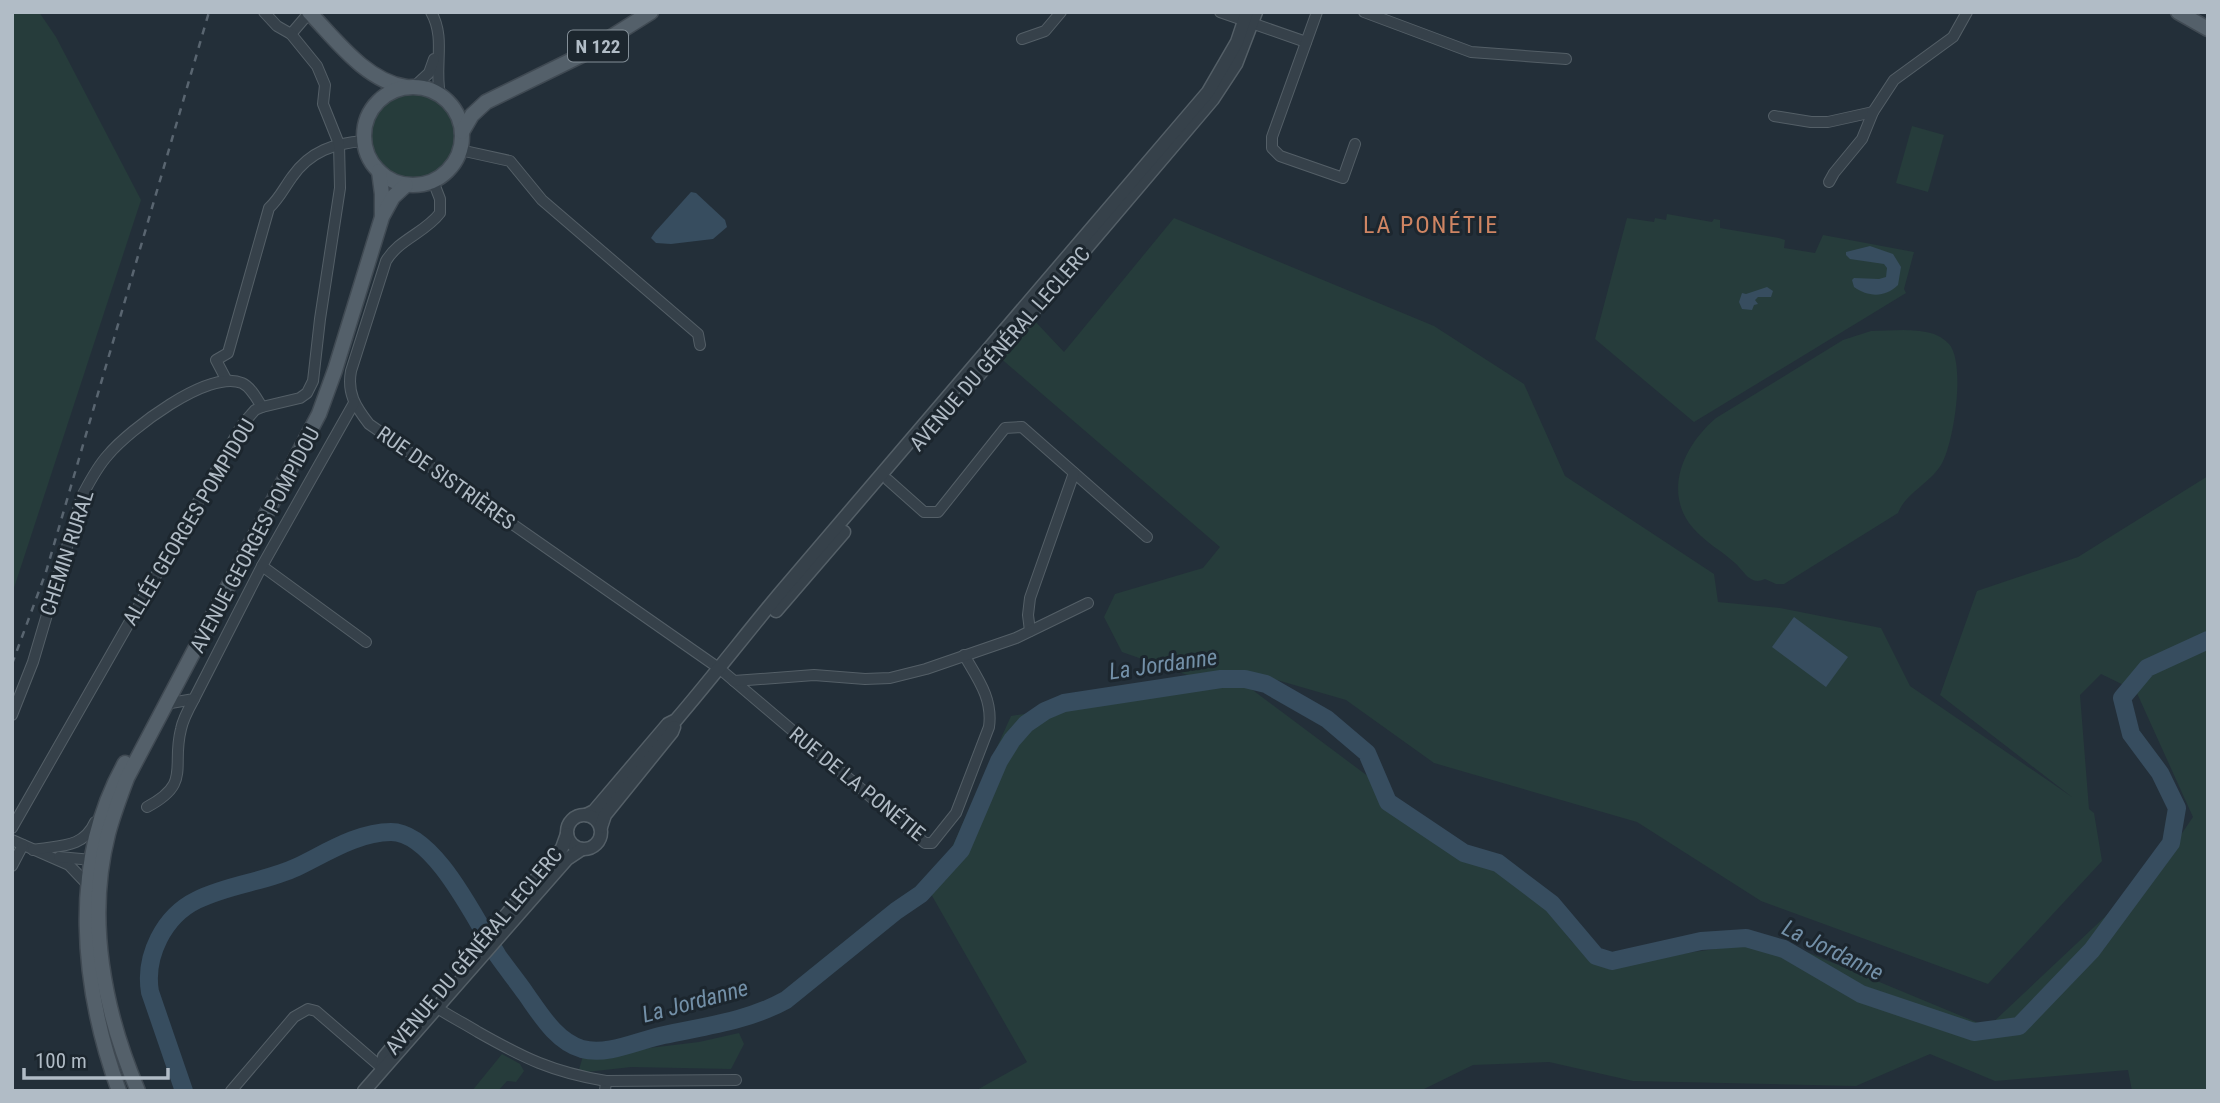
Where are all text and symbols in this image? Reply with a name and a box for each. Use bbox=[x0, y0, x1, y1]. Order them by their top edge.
road number: N 122 bbox=[568, 30, 628, 61]
district label: LA PONÉTIE bbox=[1363, 211, 1499, 239]
street label: AVENUE DU GÉNÉRAL LECLERC bbox=[905, 242, 1095, 456]
street label: ALLÉE GEORGES POMPIDOU bbox=[118, 415, 260, 629]
street label: RUE DE SISTRIÈRES bbox=[372, 422, 520, 535]
street label: AVENUE GEORGES POMPIDOU bbox=[185, 423, 325, 657]
street label: CHEMIN RURAL bbox=[35, 487, 99, 619]
water label: La Jordanne bbox=[1107, 644, 1219, 685]
street label: RUE DE LA PONÉTIE bbox=[785, 722, 929, 846]
street label: AVENUE DU GÉNÉRAL LECLERC bbox=[381, 843, 567, 1059]
water label: La Jordanne bbox=[1778, 914, 1888, 986]
water label: La Jordanne bbox=[639, 974, 751, 1029]
scale bar bbox=[24, 1036, 168, 1080]
text: 100 m bbox=[35, 1049, 87, 1073]

